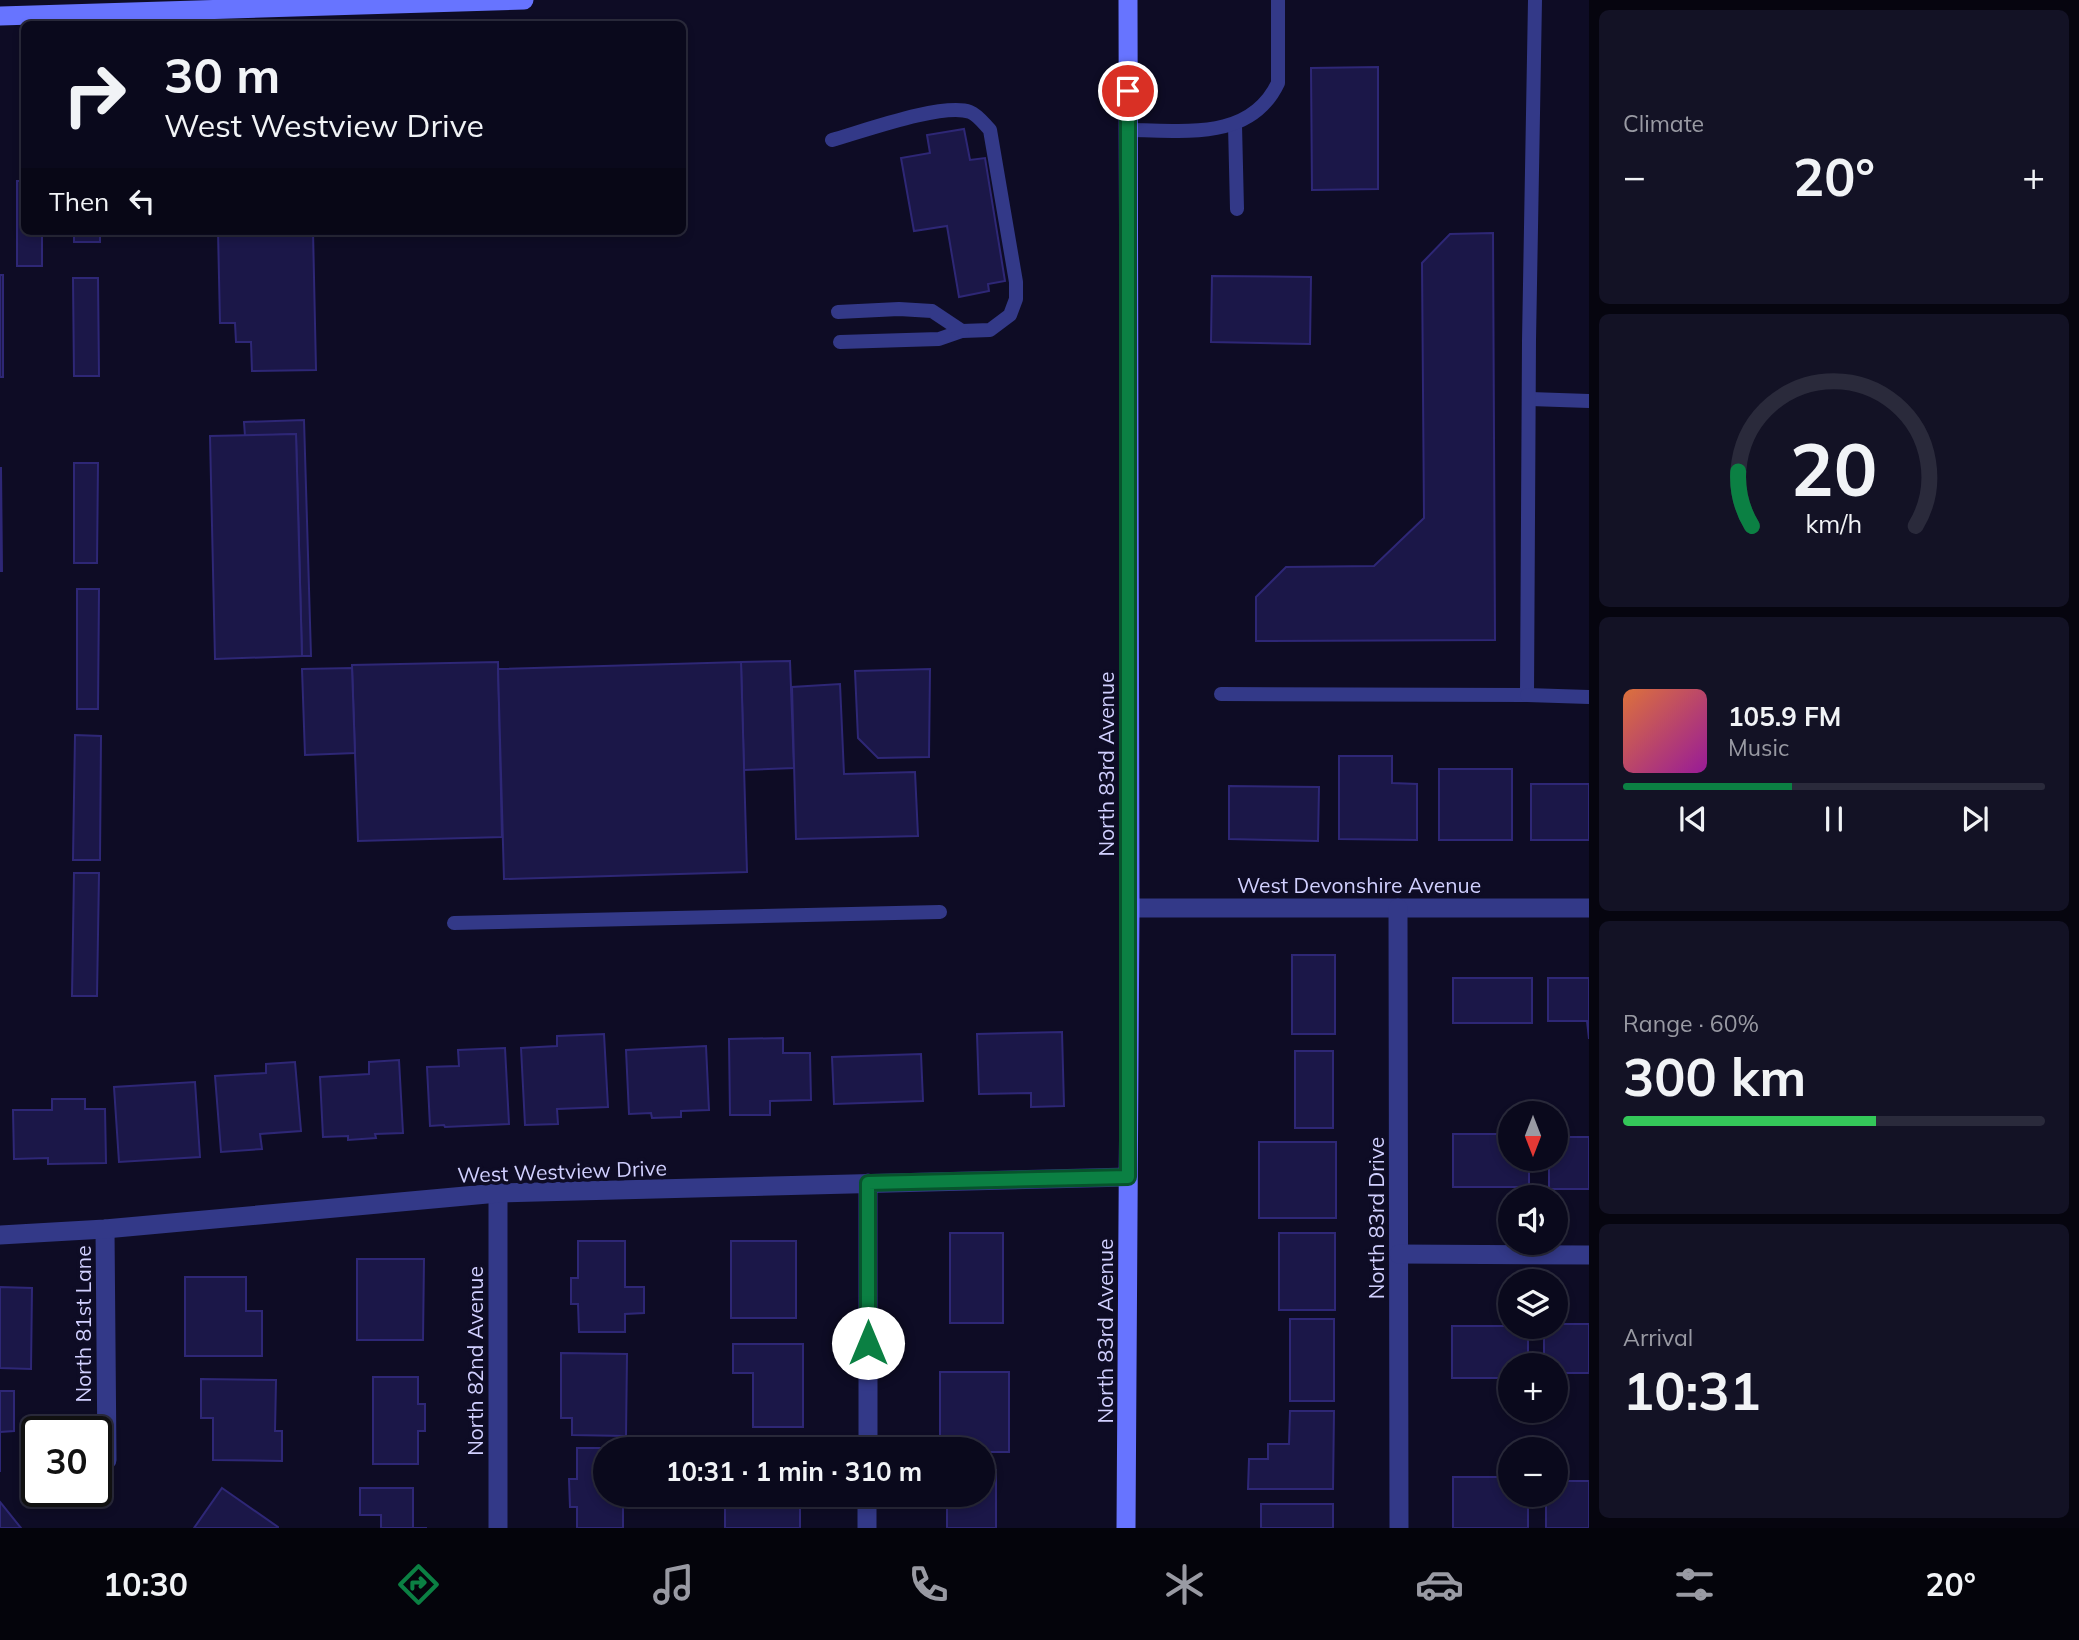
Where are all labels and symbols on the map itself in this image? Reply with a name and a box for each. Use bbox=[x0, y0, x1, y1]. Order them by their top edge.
pin bbox=[1098, 61, 1158, 121]
street label: North 83rd Avenue bbox=[1093, 672, 1119, 856]
street label: West Devonshire Avenue bbox=[1237, 872, 1481, 898]
north arrow bbox=[1498, 1101, 1568, 1171]
street label: North 83rd Drive bbox=[1363, 1137, 1389, 1299]
street label: West Westview Drive bbox=[457, 1154, 667, 1188]
street label: North 83rd Avenue bbox=[1092, 1239, 1118, 1423]
street label: North 81st Lane bbox=[70, 1245, 96, 1403]
street label: North 82nd Avenue bbox=[462, 1266, 488, 1456]
position arrow bbox=[831, 1306, 905, 1380]
speed limit sign: 30 bbox=[21, 1416, 112, 1507]

